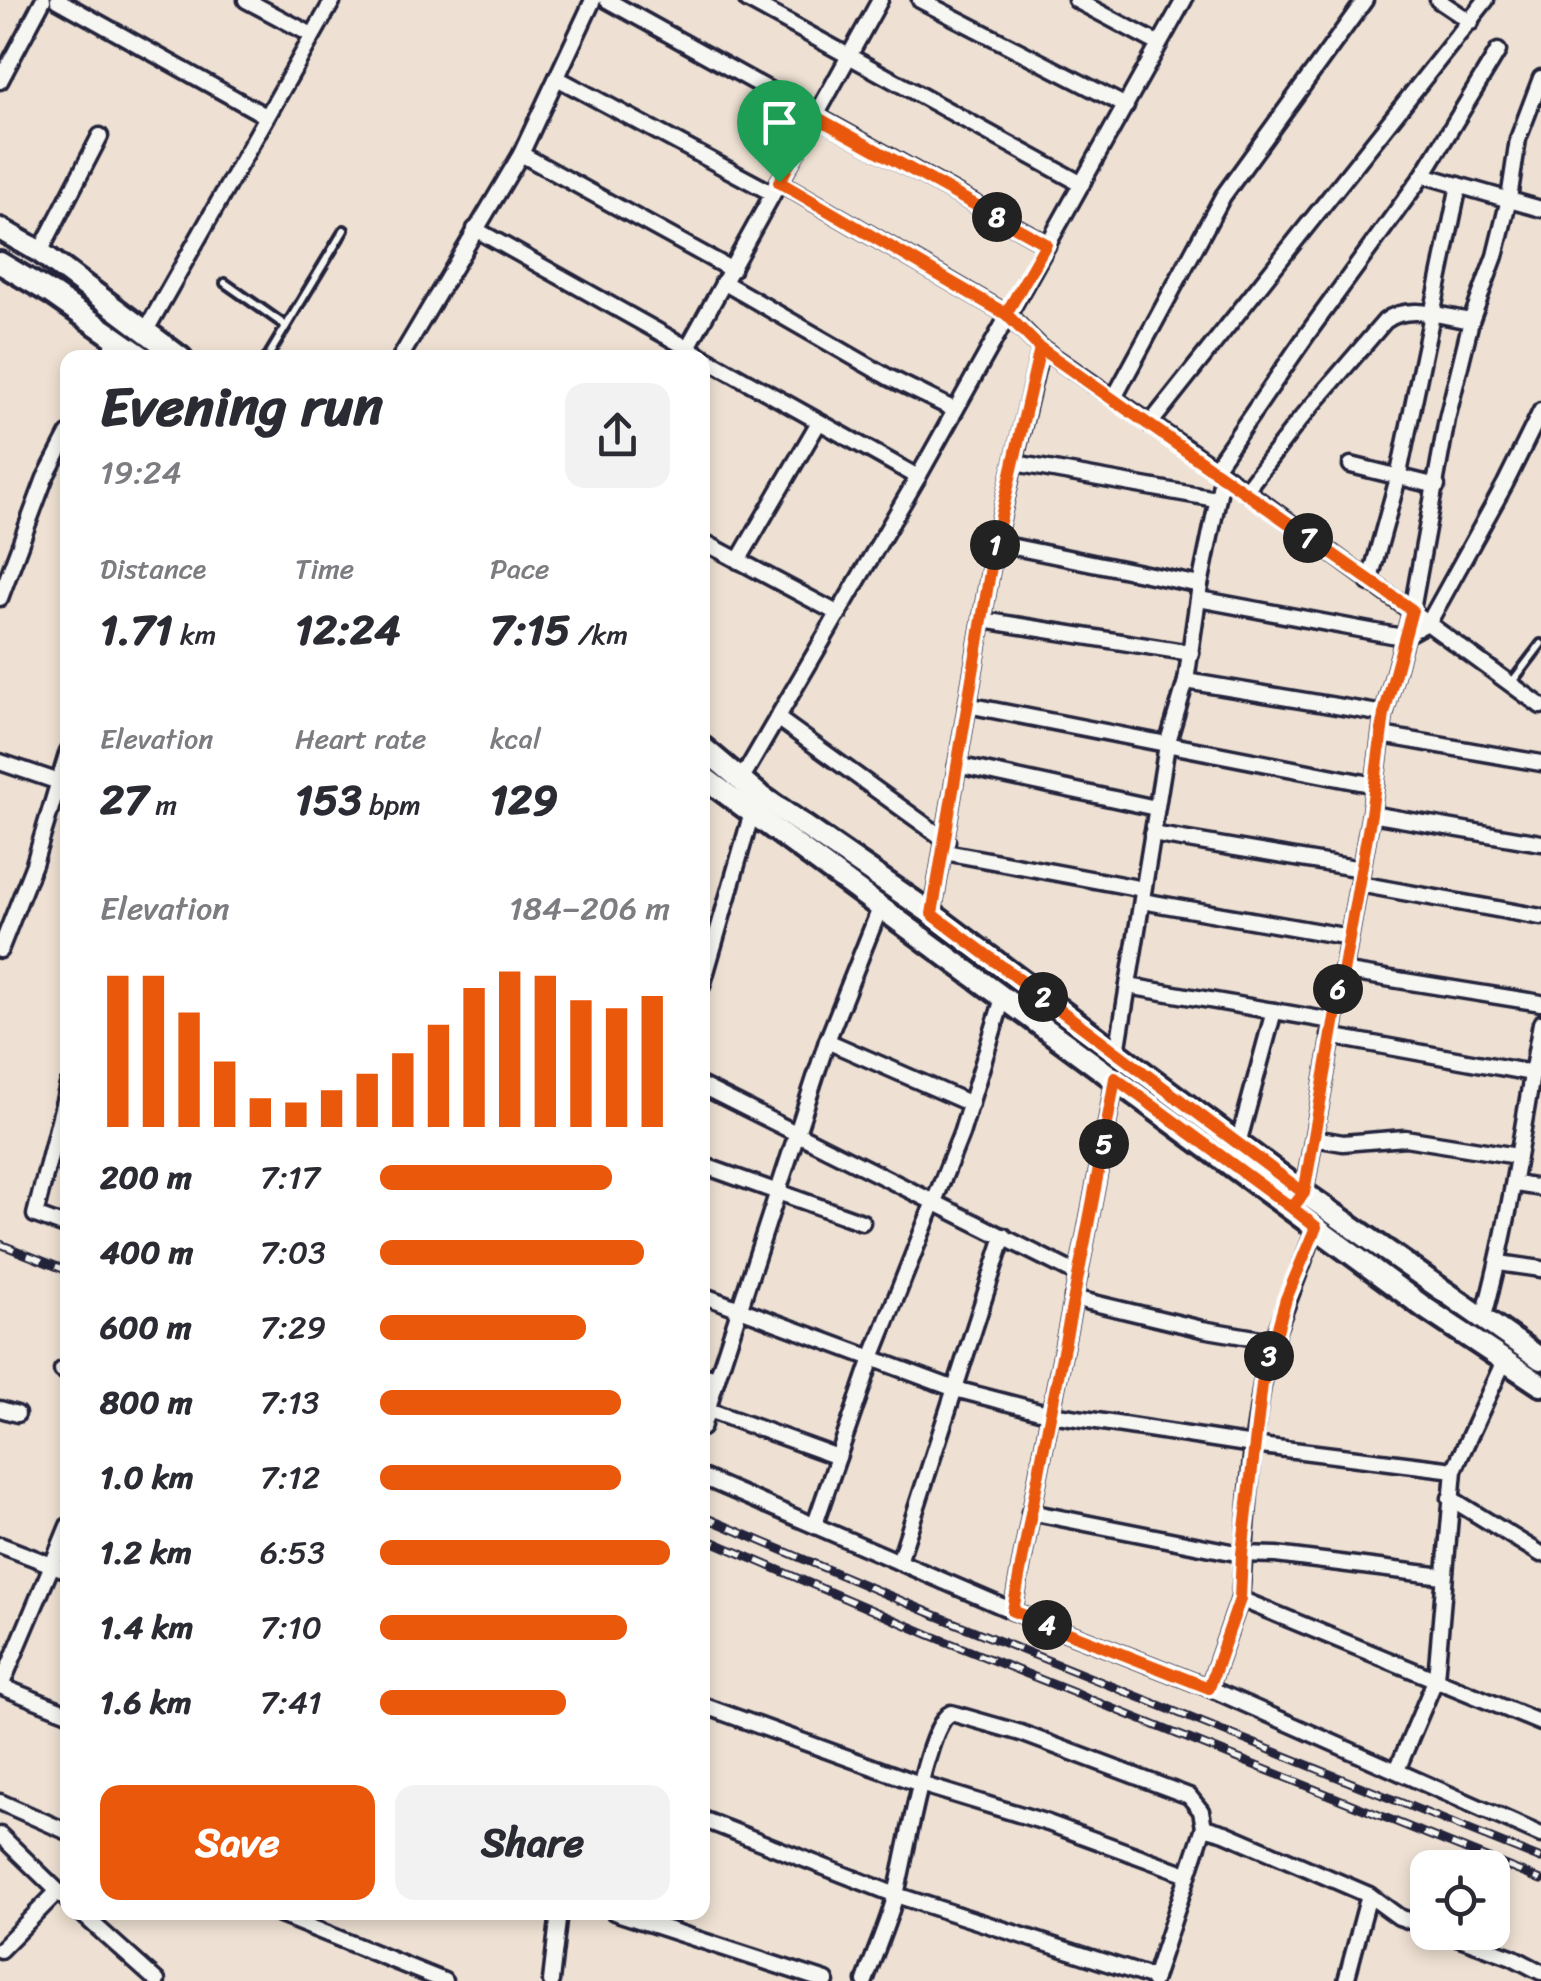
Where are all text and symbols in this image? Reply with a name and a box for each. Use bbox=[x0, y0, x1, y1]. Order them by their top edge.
pin bbox=[737, 80, 822, 183]
icon: arrive bbox=[752, 95, 807, 150]
pin: 8 bbox=[972, 192, 1022, 242]
text: 8 bbox=[989, 192, 1005, 241]
text: Evening run bbox=[100, 358, 383, 455]
button: share bbox=[565, 383, 670, 488]
text: 19:24 bbox=[100, 444, 182, 501]
pin: 7 bbox=[1283, 513, 1333, 563]
text: 7 bbox=[1300, 513, 1316, 562]
pin: 1 bbox=[970, 520, 1020, 570]
text: 1 bbox=[989, 520, 1001, 569]
text: Distance bbox=[100, 544, 206, 593]
text: Time bbox=[295, 544, 354, 593]
text: Pace bbox=[490, 544, 549, 593]
text: 1.71 bbox=[100, 593, 173, 667]
text: 12:24 bbox=[295, 593, 400, 667]
text: 7:15 bbox=[490, 593, 570, 667]
text: km bbox=[173, 610, 216, 659]
text: /km bbox=[570, 610, 628, 659]
text: Elevation bbox=[100, 714, 213, 763]
text: Heart rate bbox=[295, 714, 426, 763]
text: kcal bbox=[490, 714, 541, 763]
text: 27 bbox=[100, 763, 148, 837]
text: 153 bbox=[295, 763, 362, 837]
text: 129 bbox=[490, 763, 558, 837]
text: m bbox=[148, 780, 177, 829]
text: bpm bbox=[362, 780, 421, 829]
text: Elevation bbox=[100, 880, 230, 937]
text: 184–206 m bbox=[509, 880, 670, 937]
pin: 6 bbox=[1313, 964, 1363, 1014]
text: 6 bbox=[1330, 964, 1346, 1013]
pin: 2 bbox=[1018, 972, 1068, 1022]
text: 2 bbox=[1035, 972, 1051, 1021]
pin: 5 bbox=[1079, 1119, 1129, 1169]
text: 5 bbox=[1095, 1119, 1113, 1168]
text: 200 m bbox=[100, 1149, 192, 1206]
text: 7:17 bbox=[260, 1149, 320, 1206]
text: 400 m bbox=[100, 1224, 193, 1281]
text: 7:03 bbox=[260, 1224, 326, 1281]
text: 600 m bbox=[100, 1299, 192, 1356]
text: 7:29 bbox=[260, 1299, 326, 1356]
pin: 3 bbox=[1244, 1331, 1294, 1381]
text: 3 bbox=[1261, 1331, 1277, 1380]
text: 800 m bbox=[100, 1374, 193, 1431]
text: 7:13 bbox=[260, 1374, 319, 1431]
text: 1.0 km bbox=[100, 1449, 194, 1506]
text: 7:12 bbox=[260, 1449, 320, 1506]
text: 1.2 km bbox=[100, 1524, 192, 1581]
text: 6:53 bbox=[260, 1524, 325, 1581]
text: 1.4 km bbox=[100, 1599, 193, 1656]
text: 7:10 bbox=[260, 1599, 322, 1656]
pin: 4 bbox=[1022, 1600, 1072, 1650]
text: 4 bbox=[1038, 1600, 1056, 1649]
text: 1.6 km bbox=[100, 1674, 191, 1731]
text: 7:41 bbox=[260, 1674, 322, 1731]
button: Save bbox=[100, 1785, 375, 1900]
button: Share bbox=[395, 1785, 670, 1900]
map controls bbox=[1410, 1850, 1510, 1950]
button: locate bbox=[1410, 1850, 1510, 1950]

